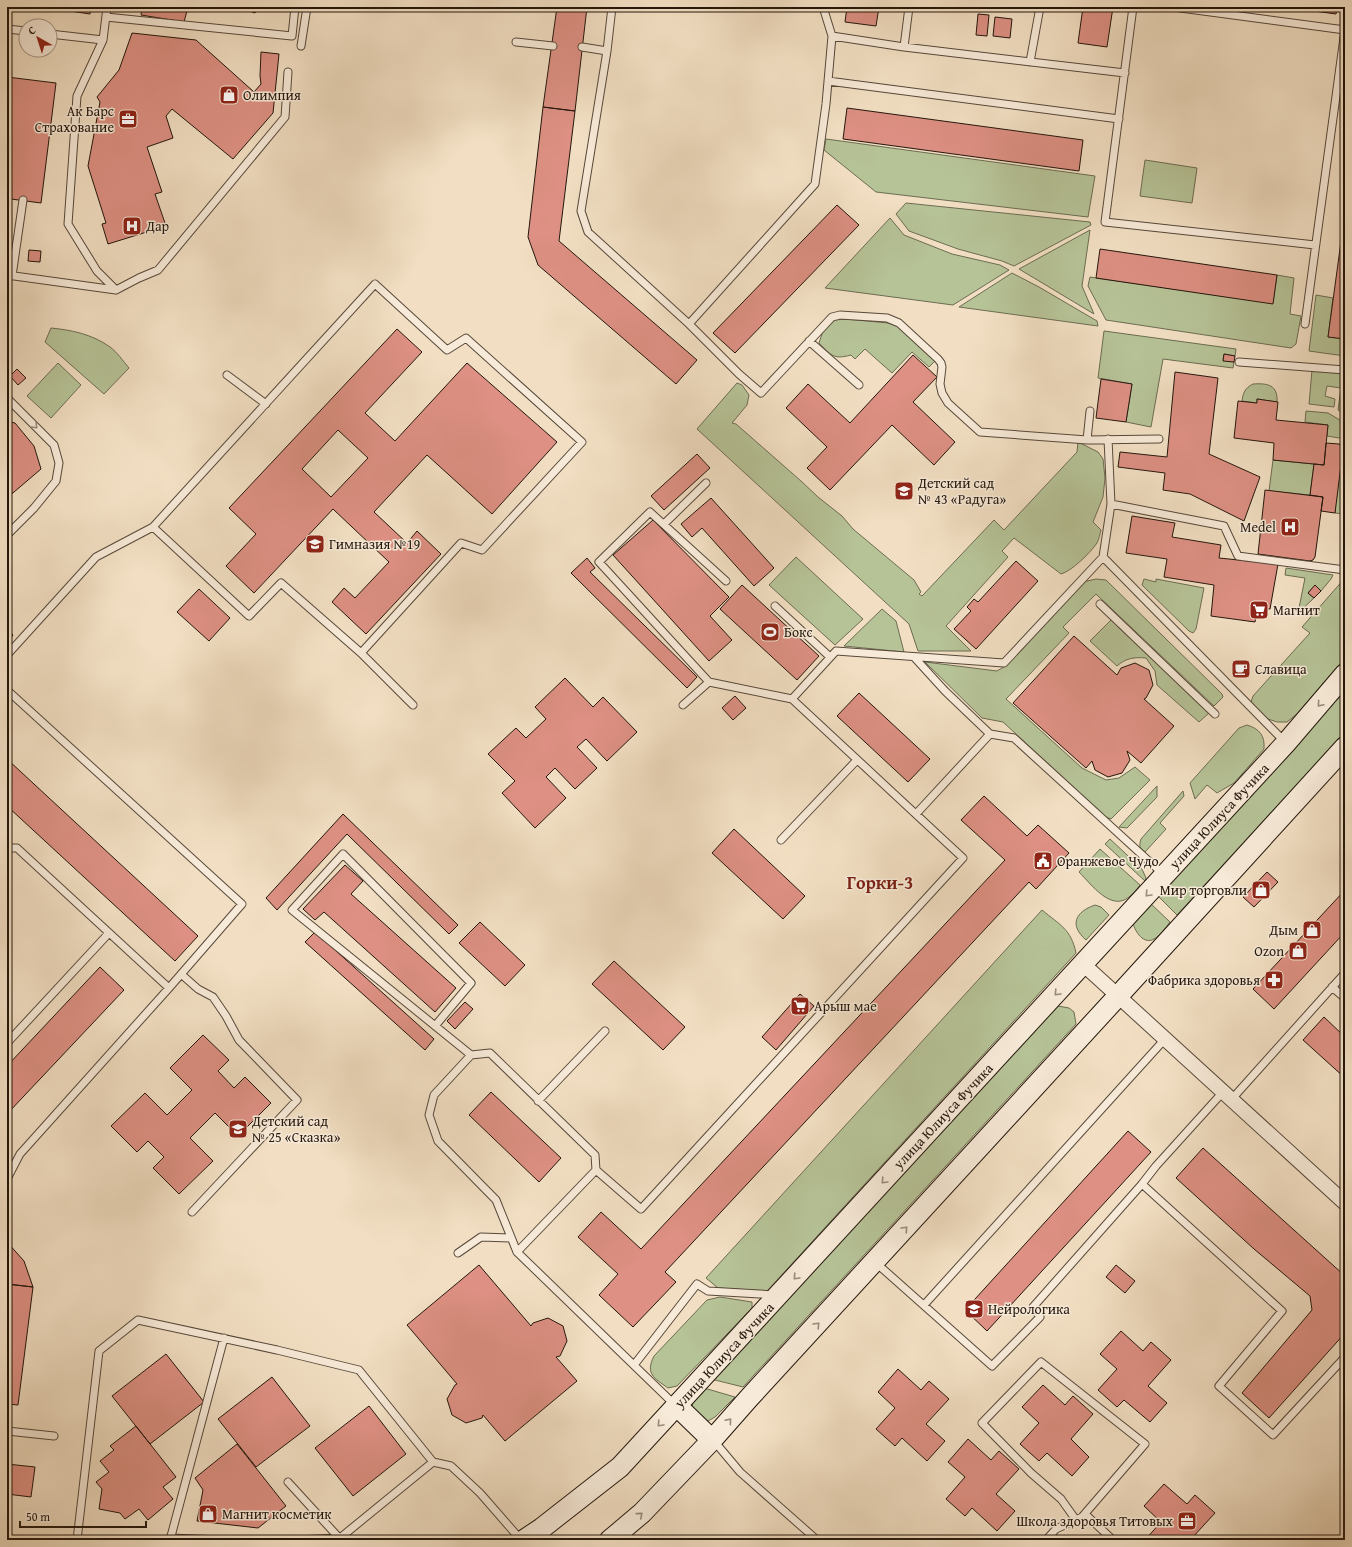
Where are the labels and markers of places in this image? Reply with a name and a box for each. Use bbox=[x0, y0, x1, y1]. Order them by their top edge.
shop icon: Олимпия bbox=[218, 84, 240, 106]
place label: Олимпия bbox=[243, 85, 301, 105]
place label: Ак Барс Страхование bbox=[35, 101, 114, 137]
office icon: Ак Барс Страхование bbox=[117, 108, 139, 130]
hospital icon: Дар bbox=[121, 215, 143, 237]
place label: Дар bbox=[145, 216, 170, 236]
place label: Детский сад № 43 «Радуга» bbox=[917, 473, 1006, 509]
school or university icon: Детский сад № 43 «Радуга» bbox=[893, 480, 915, 502]
hospital icon: Medel bbox=[1279, 516, 1301, 538]
place label: Medel bbox=[1240, 517, 1276, 537]
school or university icon: Гимназия №19 bbox=[304, 533, 326, 555]
place label: Гимназия №19 bbox=[329, 534, 420, 554]
supermarket icon: Магнит bbox=[1248, 599, 1270, 621]
place label: Магнит bbox=[1273, 600, 1320, 620]
sports icon: Бокс bbox=[759, 621, 781, 643]
place label: Бокс bbox=[784, 622, 813, 642]
cafe icon: Славица bbox=[1230, 658, 1252, 680]
place label: Славица bbox=[1255, 659, 1307, 679]
public building icon: Оранжевое Чудо bbox=[1032, 850, 1054, 872]
place label: Оранжевое Чудо bbox=[1057, 851, 1159, 871]
shop icon: Мир торговли bbox=[1250, 879, 1272, 901]
place label: Мир торговли bbox=[1160, 880, 1247, 900]
shop icon: Дым bbox=[1301, 919, 1323, 941]
place label: Дым bbox=[1268, 920, 1298, 940]
shop icon: Ozon bbox=[1287, 940, 1309, 962]
place label: Ozon bbox=[1254, 941, 1284, 961]
pharmacy icon: Фабрика здоровья bbox=[1263, 969, 1285, 991]
place label: Фабрика здоровья bbox=[1148, 970, 1260, 990]
supermarket icon: Арыш мае bbox=[789, 995, 811, 1017]
place label: Арыш мае bbox=[814, 996, 877, 1016]
place label: Детский сад № 25 «Сказка» bbox=[251, 1111, 340, 1147]
school or university icon: Детский сад № 25 «Сказка» bbox=[227, 1118, 249, 1140]
school or university icon: Нейрологика bbox=[963, 1298, 985, 1320]
place label: Нейрологика bbox=[988, 1299, 1070, 1319]
shop icon: Магнит косметик bbox=[197, 1503, 219, 1525]
place label: Магнит косметик bbox=[222, 1504, 332, 1524]
office icon: Школа здоровья Титовых bbox=[1176, 1510, 1198, 1532]
place label: Школа здоровья Титовых bbox=[1016, 1511, 1174, 1531]

